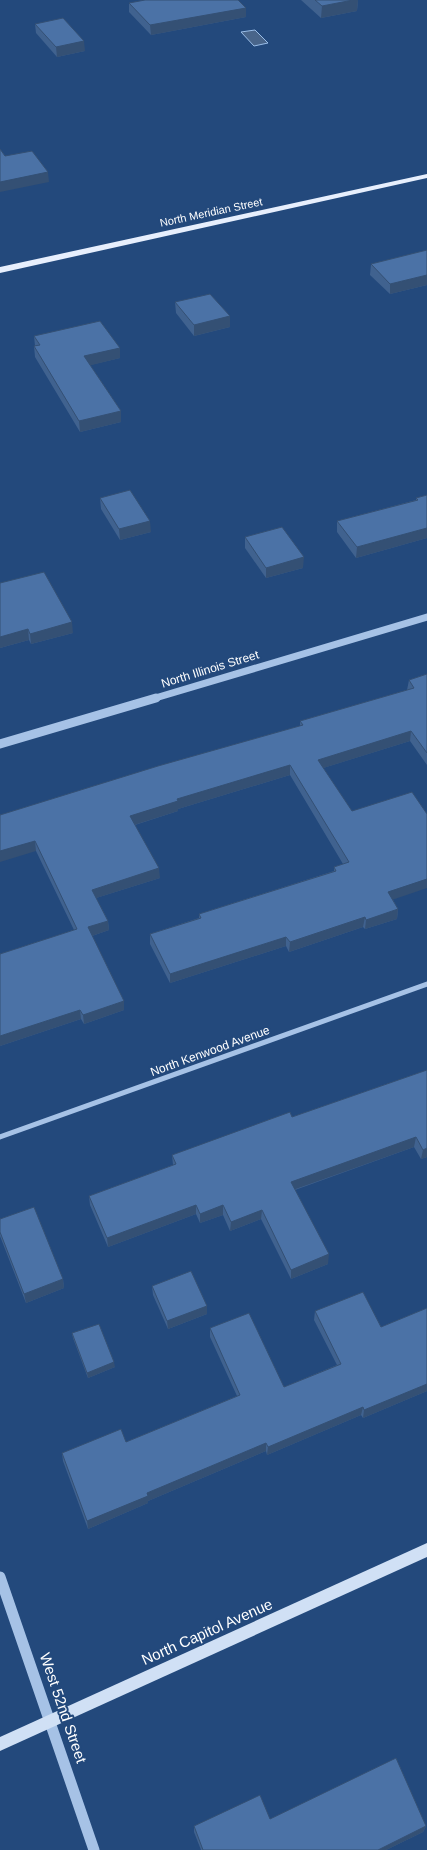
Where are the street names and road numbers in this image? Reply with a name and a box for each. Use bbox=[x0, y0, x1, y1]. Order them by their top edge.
street label: North Meridian Street bbox=[159, 195, 263, 229]
street label: North Illinois Street bbox=[159, 647, 261, 691]
street label: North Kenwood Avenue bbox=[148, 1023, 272, 1079]
street label: North Capitol Avenue bbox=[139, 1595, 275, 1668]
street label: West 52nd Street bbox=[37, 1650, 91, 1766]

